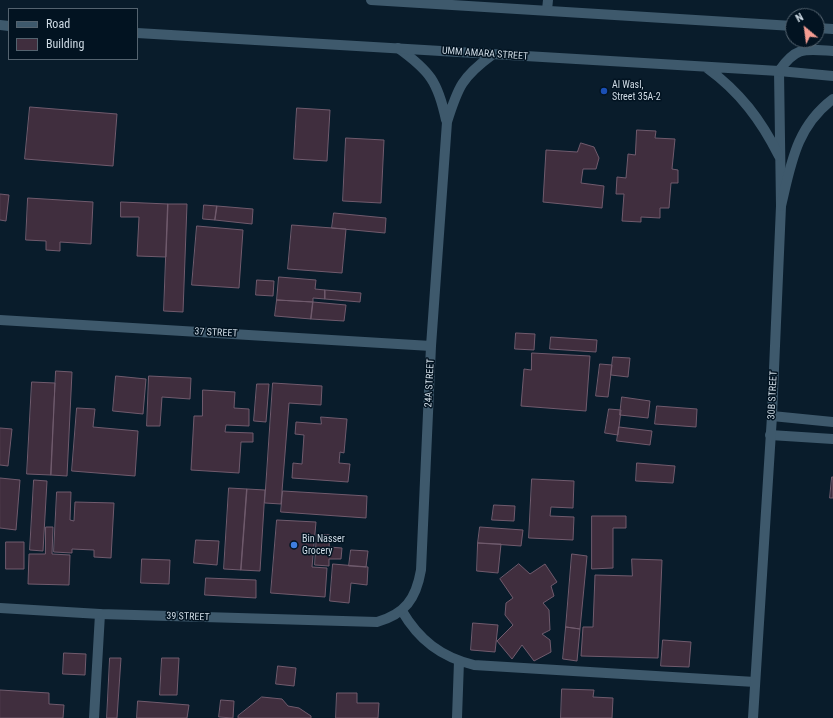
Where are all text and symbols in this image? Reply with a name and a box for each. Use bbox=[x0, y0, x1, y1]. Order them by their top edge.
legend bbox=[8, 8, 138, 60]
north arrow bbox=[785, 8, 825, 48]
text: N bbox=[793, 11, 806, 25]
text: Road bbox=[46, 17, 70, 31]
text: Building bbox=[46, 37, 84, 51]
street label: UMM AMARA STREET bbox=[441, 45, 529, 63]
place label: Al Wasl, Street 35A-2 bbox=[612, 79, 661, 102]
marker: Al Wasl, Street 35A-2 bbox=[599, 86, 609, 96]
street label: 37 STREET bbox=[194, 326, 238, 340]
street label: 24A STREET bbox=[423, 358, 437, 408]
street label: 30B STREET bbox=[766, 370, 780, 420]
place label: Bin Nasser Grocery bbox=[302, 533, 345, 556]
marker: Bin Nasser Grocery bbox=[289, 540, 299, 550]
street label: 39 STREET bbox=[166, 610, 210, 624]

